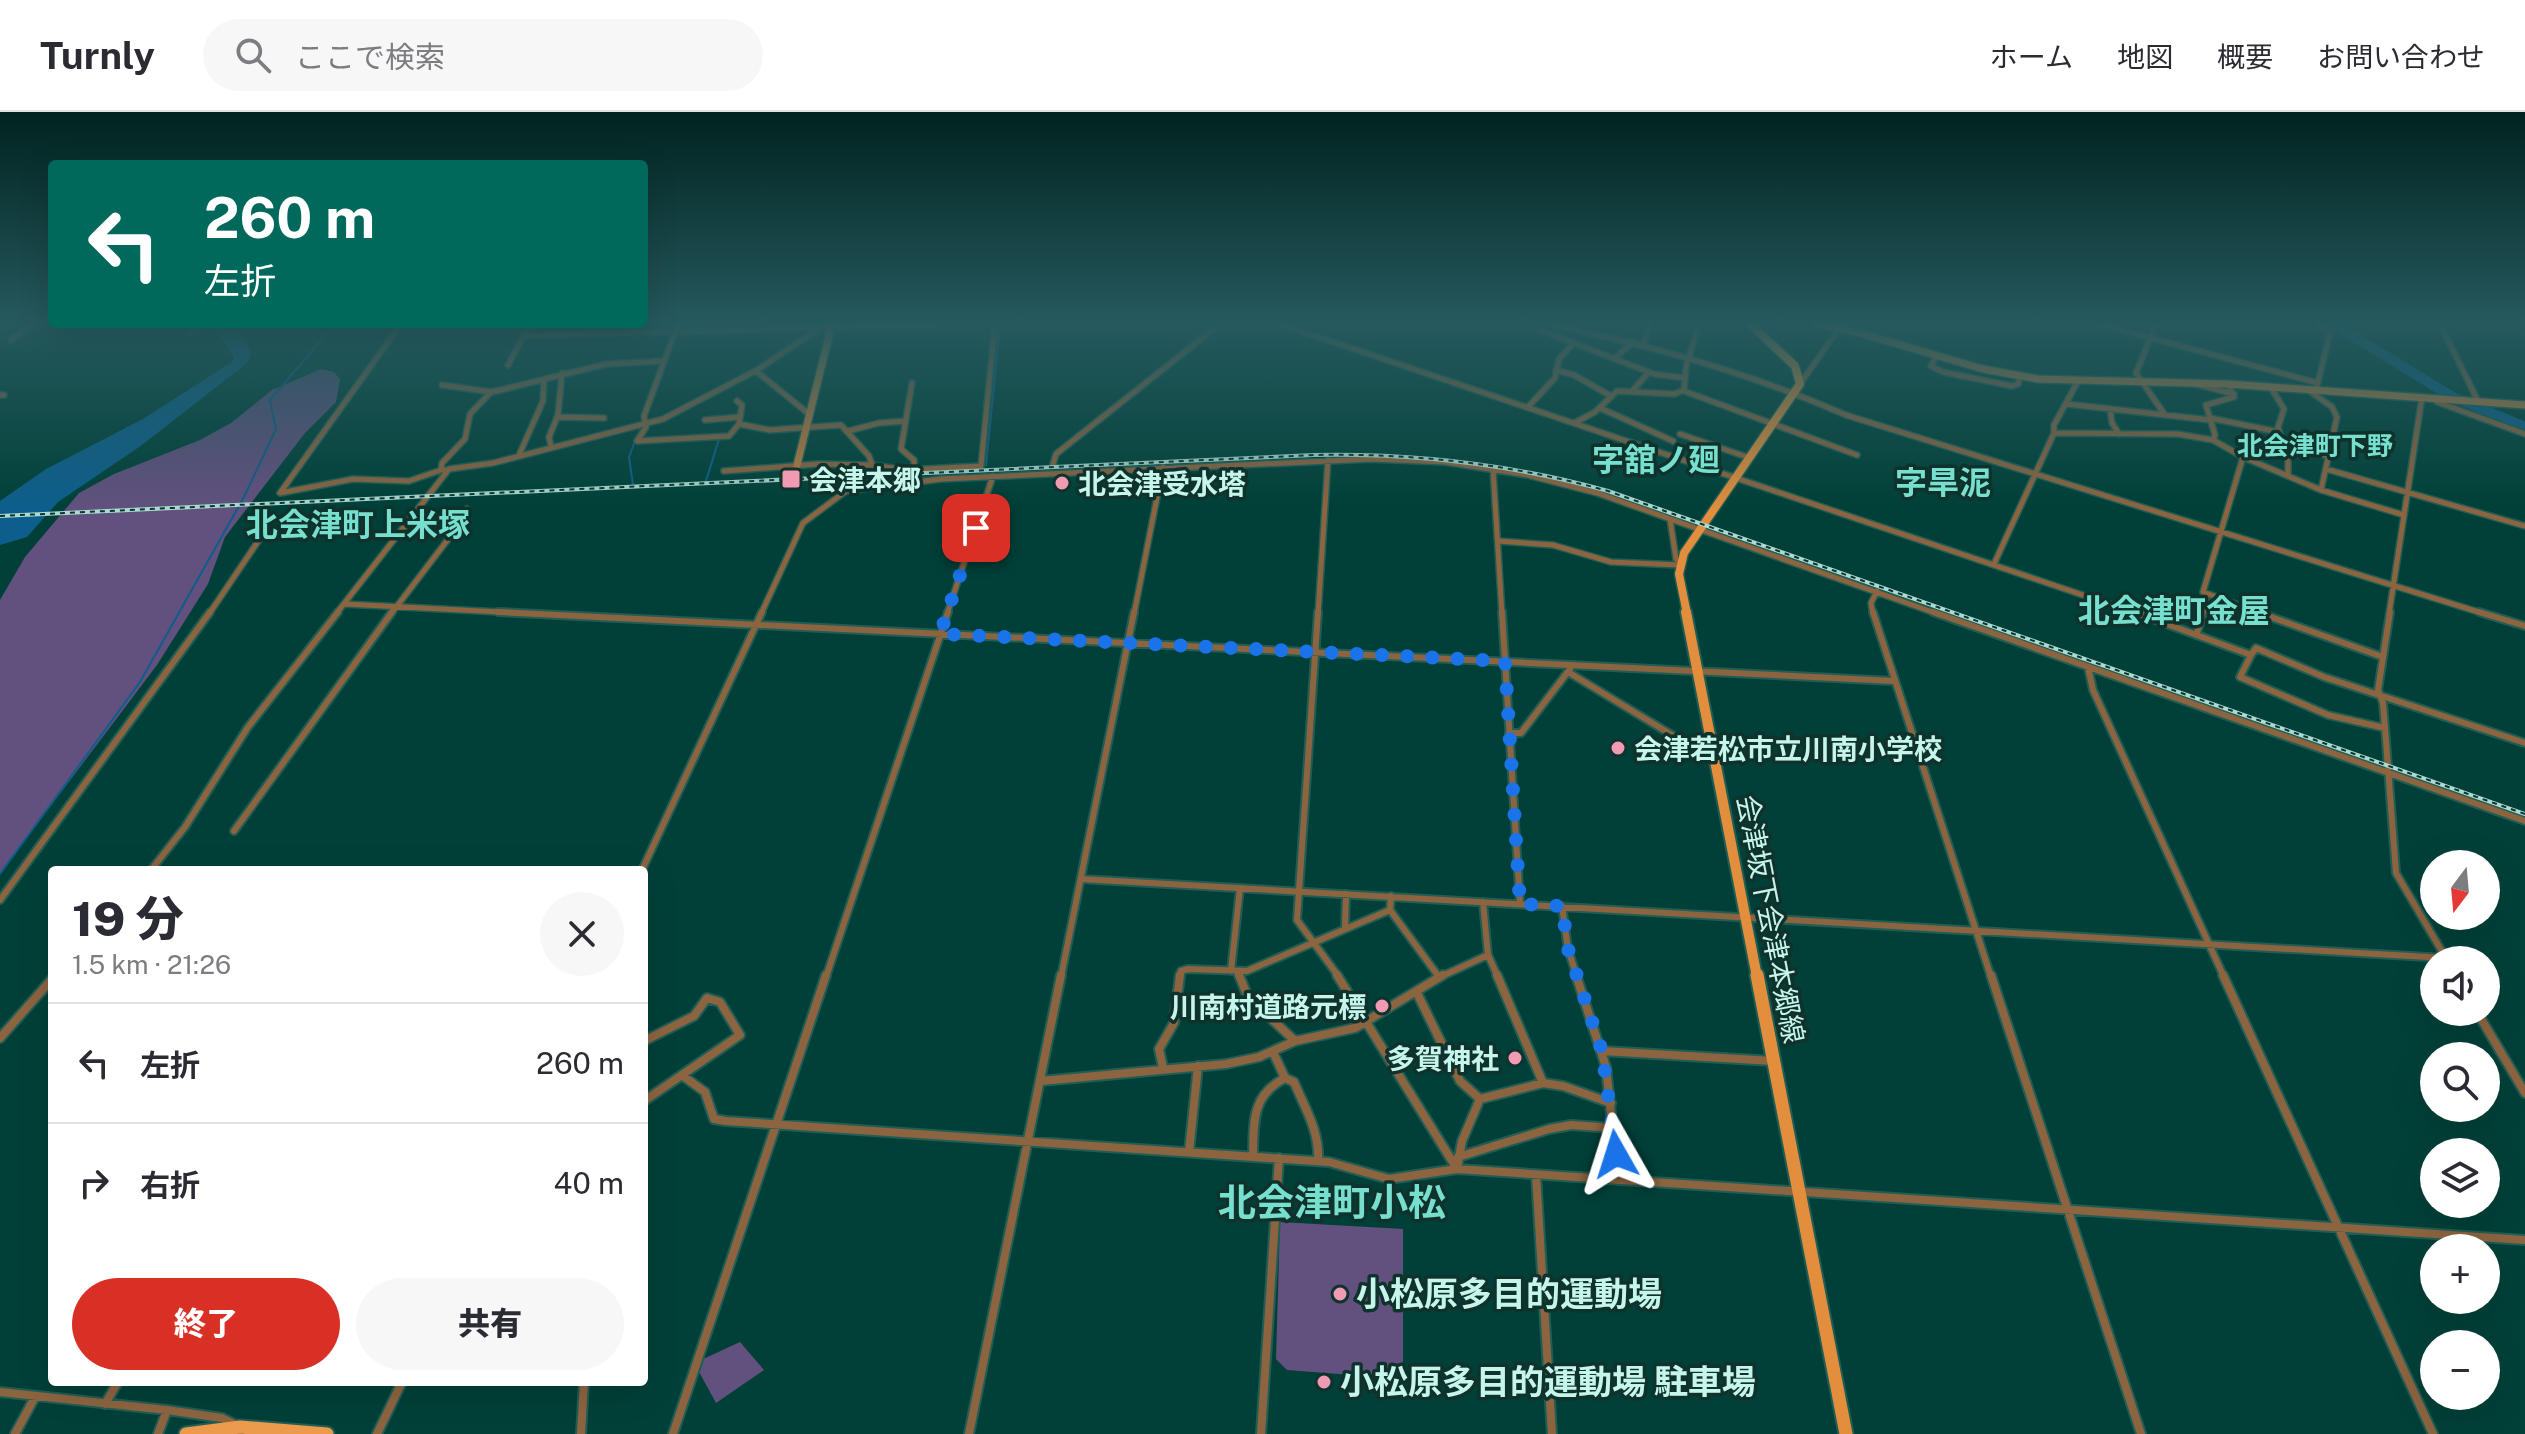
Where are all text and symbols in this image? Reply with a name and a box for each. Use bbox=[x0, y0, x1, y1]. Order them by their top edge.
search box bbox=[203, 19, 763, 91]
text: Turnly bbox=[40, 33, 155, 78]
icon: search bbox=[231, 33, 275, 77]
text: ここで検索 bbox=[295, 39, 445, 75]
text: ホーム bbox=[1990, 40, 2073, 73]
text: 地図 bbox=[2117, 40, 2173, 73]
text: 概要 bbox=[2217, 40, 2273, 73]
text: お問い合わせ bbox=[2317, 40, 2485, 73]
text: 260 m bbox=[204, 185, 375, 251]
icon: left bbox=[72, 192, 176, 296]
text: 左折 bbox=[204, 260, 276, 302]
district label: 北会津町下野 bbox=[2237, 430, 2393, 461]
district label: 字舘ノ廻 bbox=[1592, 441, 1720, 478]
place label: 会津本郷 bbox=[809, 463, 921, 496]
district label: 字旱泥 bbox=[1895, 464, 1991, 501]
place label: 北会津受水塔 bbox=[1078, 467, 1246, 500]
marker: 会津本郷 bbox=[780, 468, 802, 490]
marker: 北会津受水塔 bbox=[1053, 474, 1071, 492]
pin bbox=[942, 494, 1010, 562]
district label: 北会津町上米塚 bbox=[246, 506, 470, 543]
icon: arrive bbox=[954, 506, 998, 550]
district label: 北会津町金屋 bbox=[2078, 592, 2270, 629]
place label: 会津若松市立川南小学校 bbox=[1634, 732, 1942, 765]
marker: 会津若松市立川南小学校 bbox=[1609, 739, 1627, 757]
street label: 会津坂下会津本郷線 bbox=[1731, 792, 1811, 1046]
north arrow bbox=[2420, 850, 2500, 930]
map controls bbox=[2420, 850, 2500, 1410]
text: 19 分 bbox=[72, 890, 184, 947]
button: close bbox=[540, 892, 624, 976]
button: sound bbox=[2420, 946, 2500, 1026]
text: 1.5 km · 21:26 bbox=[72, 949, 231, 980]
place label: 川南村道路元標 bbox=[1170, 990, 1366, 1023]
marker: 川南村道路元標 bbox=[1373, 997, 1391, 1015]
icon: left bbox=[72, 1041, 116, 1085]
place label: 多賀神社 bbox=[1387, 1042, 1499, 1075]
button: search bbox=[2420, 1042, 2500, 1122]
text: 260 m bbox=[536, 1045, 624, 1081]
text: 左折 bbox=[140, 1047, 200, 1083]
marker: 多賀神社 bbox=[1506, 1049, 1524, 1067]
position arrow bbox=[1574, 1112, 1658, 1196]
button: layers bbox=[2420, 1138, 2500, 1218]
icon: right bbox=[72, 1161, 116, 1205]
text: 40 m bbox=[554, 1165, 624, 1201]
text: 右折 bbox=[140, 1167, 200, 1203]
district label: 北会津町小松 bbox=[1218, 1180, 1446, 1225]
button: + bbox=[2420, 1234, 2500, 1314]
place label: 小松原多目的運動場 bbox=[1356, 1274, 1662, 1314]
button: 終了 bbox=[72, 1278, 340, 1370]
button: 共有 bbox=[356, 1278, 624, 1370]
marker: 小松原多目的運動場 bbox=[1331, 1285, 1349, 1303]
button: − bbox=[2420, 1330, 2500, 1410]
place label: 小松原多目的運動場 駐車場 bbox=[1340, 1362, 1756, 1402]
marker: 小松原多目的運動場 駐車場 bbox=[1315, 1373, 1333, 1391]

